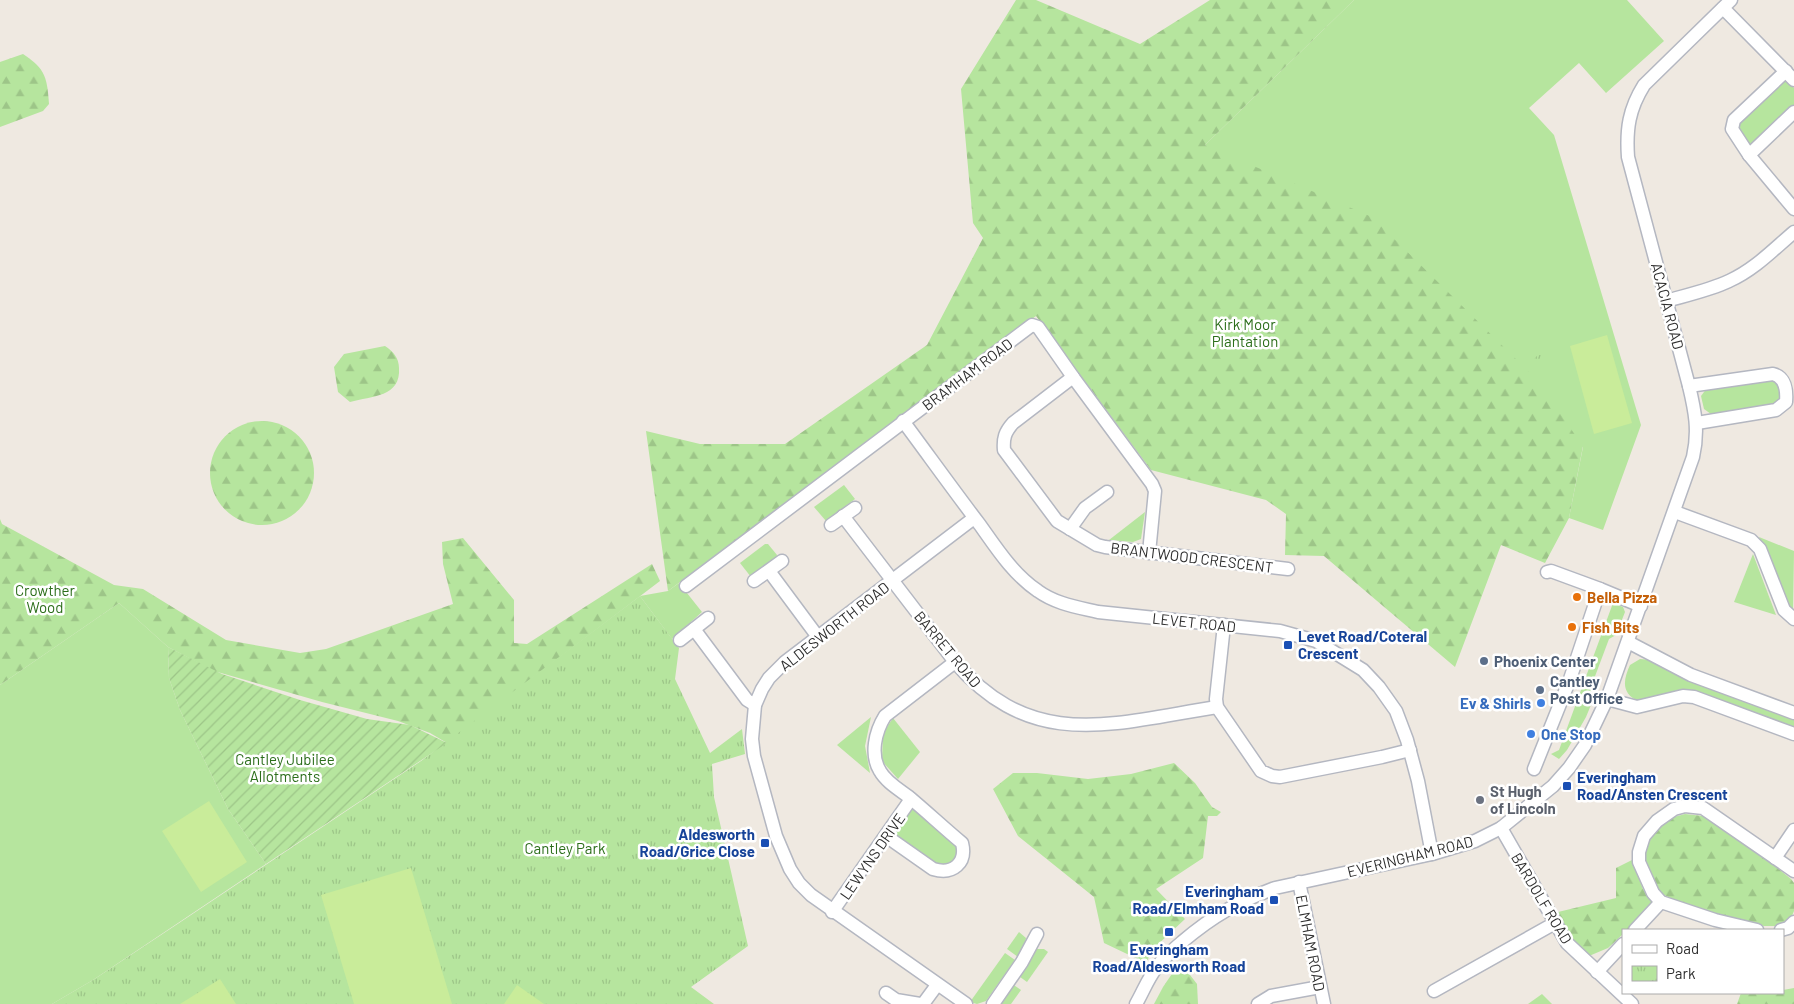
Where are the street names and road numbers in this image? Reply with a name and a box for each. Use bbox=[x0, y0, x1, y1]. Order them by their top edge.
street label: ACACIA ROAD bbox=[1648, 261, 1688, 351]
street label: BRAMHAM ROAD bbox=[918, 334, 1016, 414]
street label: BRANTWOOD CRESCENT bbox=[1110, 538, 1274, 576]
street label: ALDESWORTH ROAD bbox=[776, 578, 892, 674]
street label: BARRET ROAD bbox=[911, 607, 985, 691]
street label: LEVET ROAD bbox=[1151, 609, 1237, 635]
street label: LEWYNS DRIVE bbox=[836, 809, 908, 903]
street label: EVERINGHAM ROAD bbox=[1345, 832, 1475, 880]
street label: BARDOLF ROAD bbox=[1508, 849, 1576, 947]
street label: ELMHAM ROAD bbox=[1293, 893, 1329, 993]

